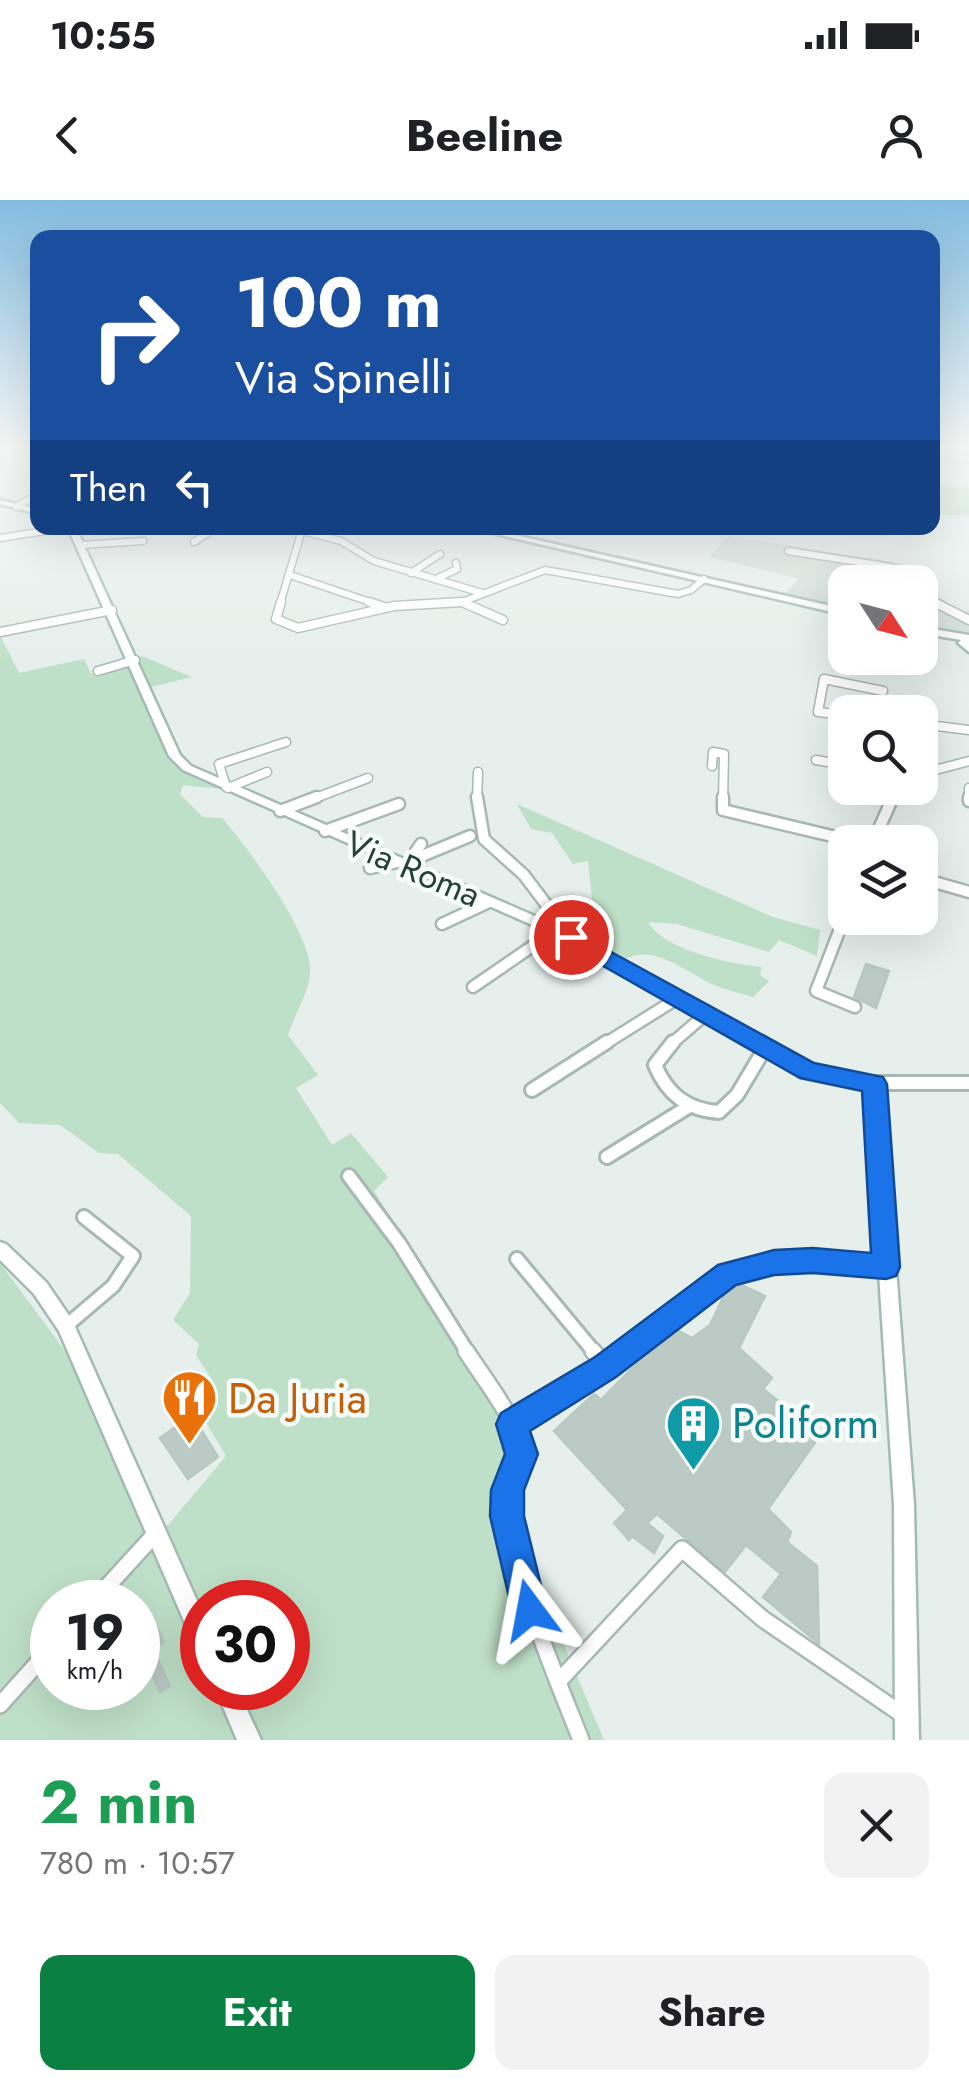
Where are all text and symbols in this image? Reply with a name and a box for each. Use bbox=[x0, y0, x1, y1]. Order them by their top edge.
text: 10:55 bbox=[50, 8, 156, 63]
text: Beeline bbox=[406, 103, 563, 168]
icon: back bbox=[40, 108, 95, 163]
icon: person bbox=[874, 108, 929, 163]
text: 100 m bbox=[235, 252, 442, 353]
icon: right bbox=[70, 270, 200, 400]
text: Via Spinelli bbox=[235, 345, 453, 410]
text: Then bbox=[70, 460, 147, 515]
icon: left bbox=[167, 460, 222, 515]
north arrow bbox=[828, 565, 938, 675]
map controls bbox=[828, 565, 938, 935]
button: search bbox=[828, 695, 938, 805]
street label: Via Roma bbox=[338, 818, 488, 920]
button: layers bbox=[828, 825, 938, 935]
pin bbox=[529, 895, 614, 980]
icon: arrive bbox=[544, 910, 599, 965]
restaurant icon: Da Juria bbox=[159, 1368, 219, 1447]
place label: Da Juria bbox=[228, 1368, 367, 1429]
building icon: Poliform bbox=[663, 1393, 723, 1472]
place label: Poliform bbox=[732, 1393, 879, 1454]
position arrow bbox=[478, 1558, 582, 1662]
speed limit sign: 30 bbox=[180, 1580, 310, 1710]
text: 19 bbox=[66, 1596, 124, 1669]
text: km/h bbox=[67, 1652, 123, 1688]
text: 2 min bbox=[40, 1759, 198, 1846]
button: close bbox=[824, 1773, 929, 1878]
text: 780 m · 10:57 bbox=[40, 1840, 235, 1886]
button: Exit bbox=[40, 1955, 475, 2070]
button: Share bbox=[495, 1955, 929, 2070]

